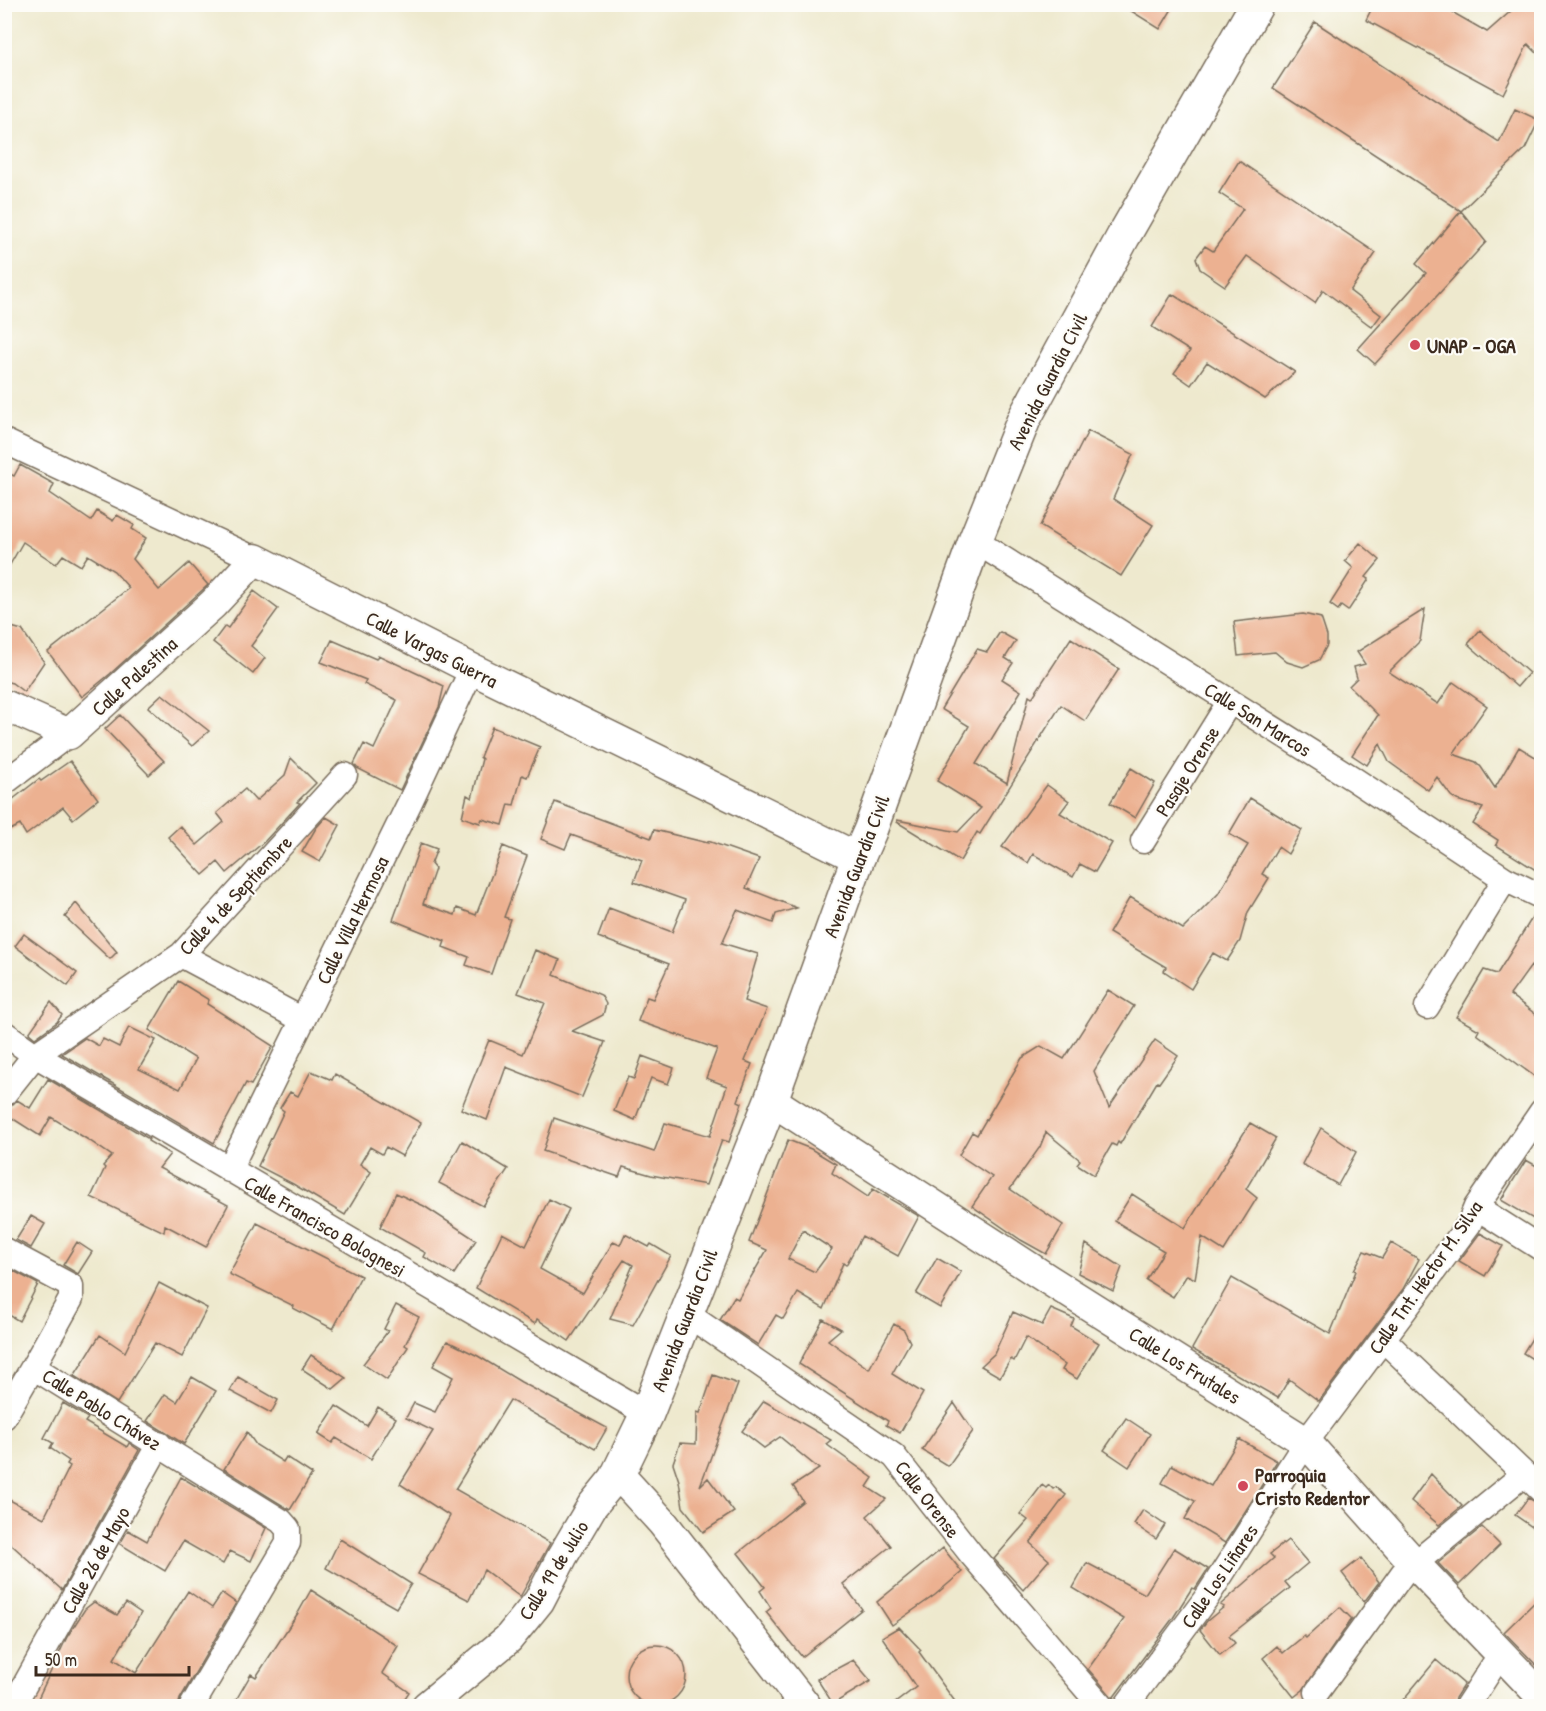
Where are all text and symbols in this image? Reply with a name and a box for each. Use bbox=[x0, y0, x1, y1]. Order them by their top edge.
street label: Avenida Guardia Civil bbox=[1001, 307, 1094, 454]
place label: UNAP - OGA bbox=[1427, 332, 1516, 359]
marker: UNAP - OGA bbox=[1408, 338, 1422, 352]
street label: Calle Vargas Guerra bbox=[361, 604, 503, 694]
street label: Calle Palestina bbox=[85, 630, 183, 722]
street label: Calle San Marcos bbox=[1199, 675, 1317, 763]
street label: Pasaje Orense bbox=[1149, 721, 1225, 821]
street label: Avenida Guardia Civil bbox=[816, 790, 896, 941]
street label: Calle 4 de Septiembre bbox=[172, 829, 298, 961]
street label: Calle Villa Hermosa bbox=[309, 851, 395, 988]
street label: Calle Francisco Bolognesi bbox=[239, 1169, 411, 1283]
street label: Calle Tnt. Héctor M. Silva bbox=[1362, 1195, 1488, 1359]
street label: Avenida Guardia Civil bbox=[644, 1244, 724, 1395]
street label: Calle Los Frutales bbox=[1124, 1320, 1246, 1410]
street label: Calle Pablo Chávez bbox=[37, 1362, 167, 1457]
street label: Calle Orense bbox=[889, 1455, 967, 1543]
place label: Parroquia Cristo Redentor bbox=[1255, 1461, 1370, 1511]
marker: Parroquia Cristo Redentor bbox=[1236, 1479, 1250, 1493]
street label: Calle 26 de Mayo bbox=[54, 1502, 136, 1618]
street label: Calle 19 de Julio bbox=[512, 1515, 594, 1625]
street label: Calle Los Liñares bbox=[1174, 1518, 1264, 1633]
scale bar bbox=[36, 1639, 189, 1677]
text: 50 m bbox=[45, 1647, 77, 1672]

